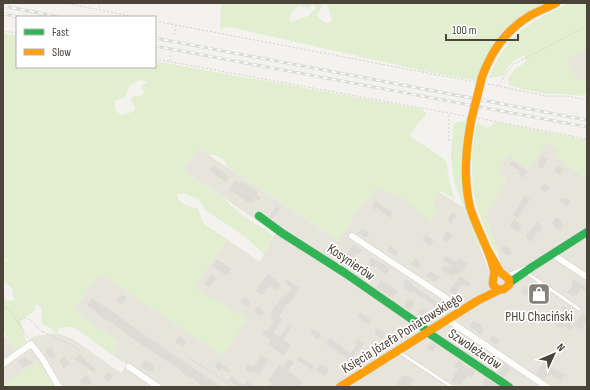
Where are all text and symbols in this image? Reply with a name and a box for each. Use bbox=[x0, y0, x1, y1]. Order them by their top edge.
legend bbox=[16, 16, 156, 68]
scale bar bbox=[446, 16, 518, 42]
text: 100 m bbox=[452, 23, 477, 38]
text: Fast bbox=[52, 25, 69, 40]
text: Slow bbox=[52, 45, 71, 60]
street label: Kosynierów bbox=[324, 240, 378, 284]
shop icon: PHU Chaciński bbox=[526, 281, 552, 307]
street label: Księcia Józefa Poniatowskiego bbox=[338, 289, 466, 377]
place label: PHU Chaciński bbox=[505, 308, 573, 325]
street label: Szwoleżerów bbox=[445, 325, 505, 373]
north arrow bbox=[534, 334, 574, 374]
text: N bbox=[554, 341, 568, 354]

